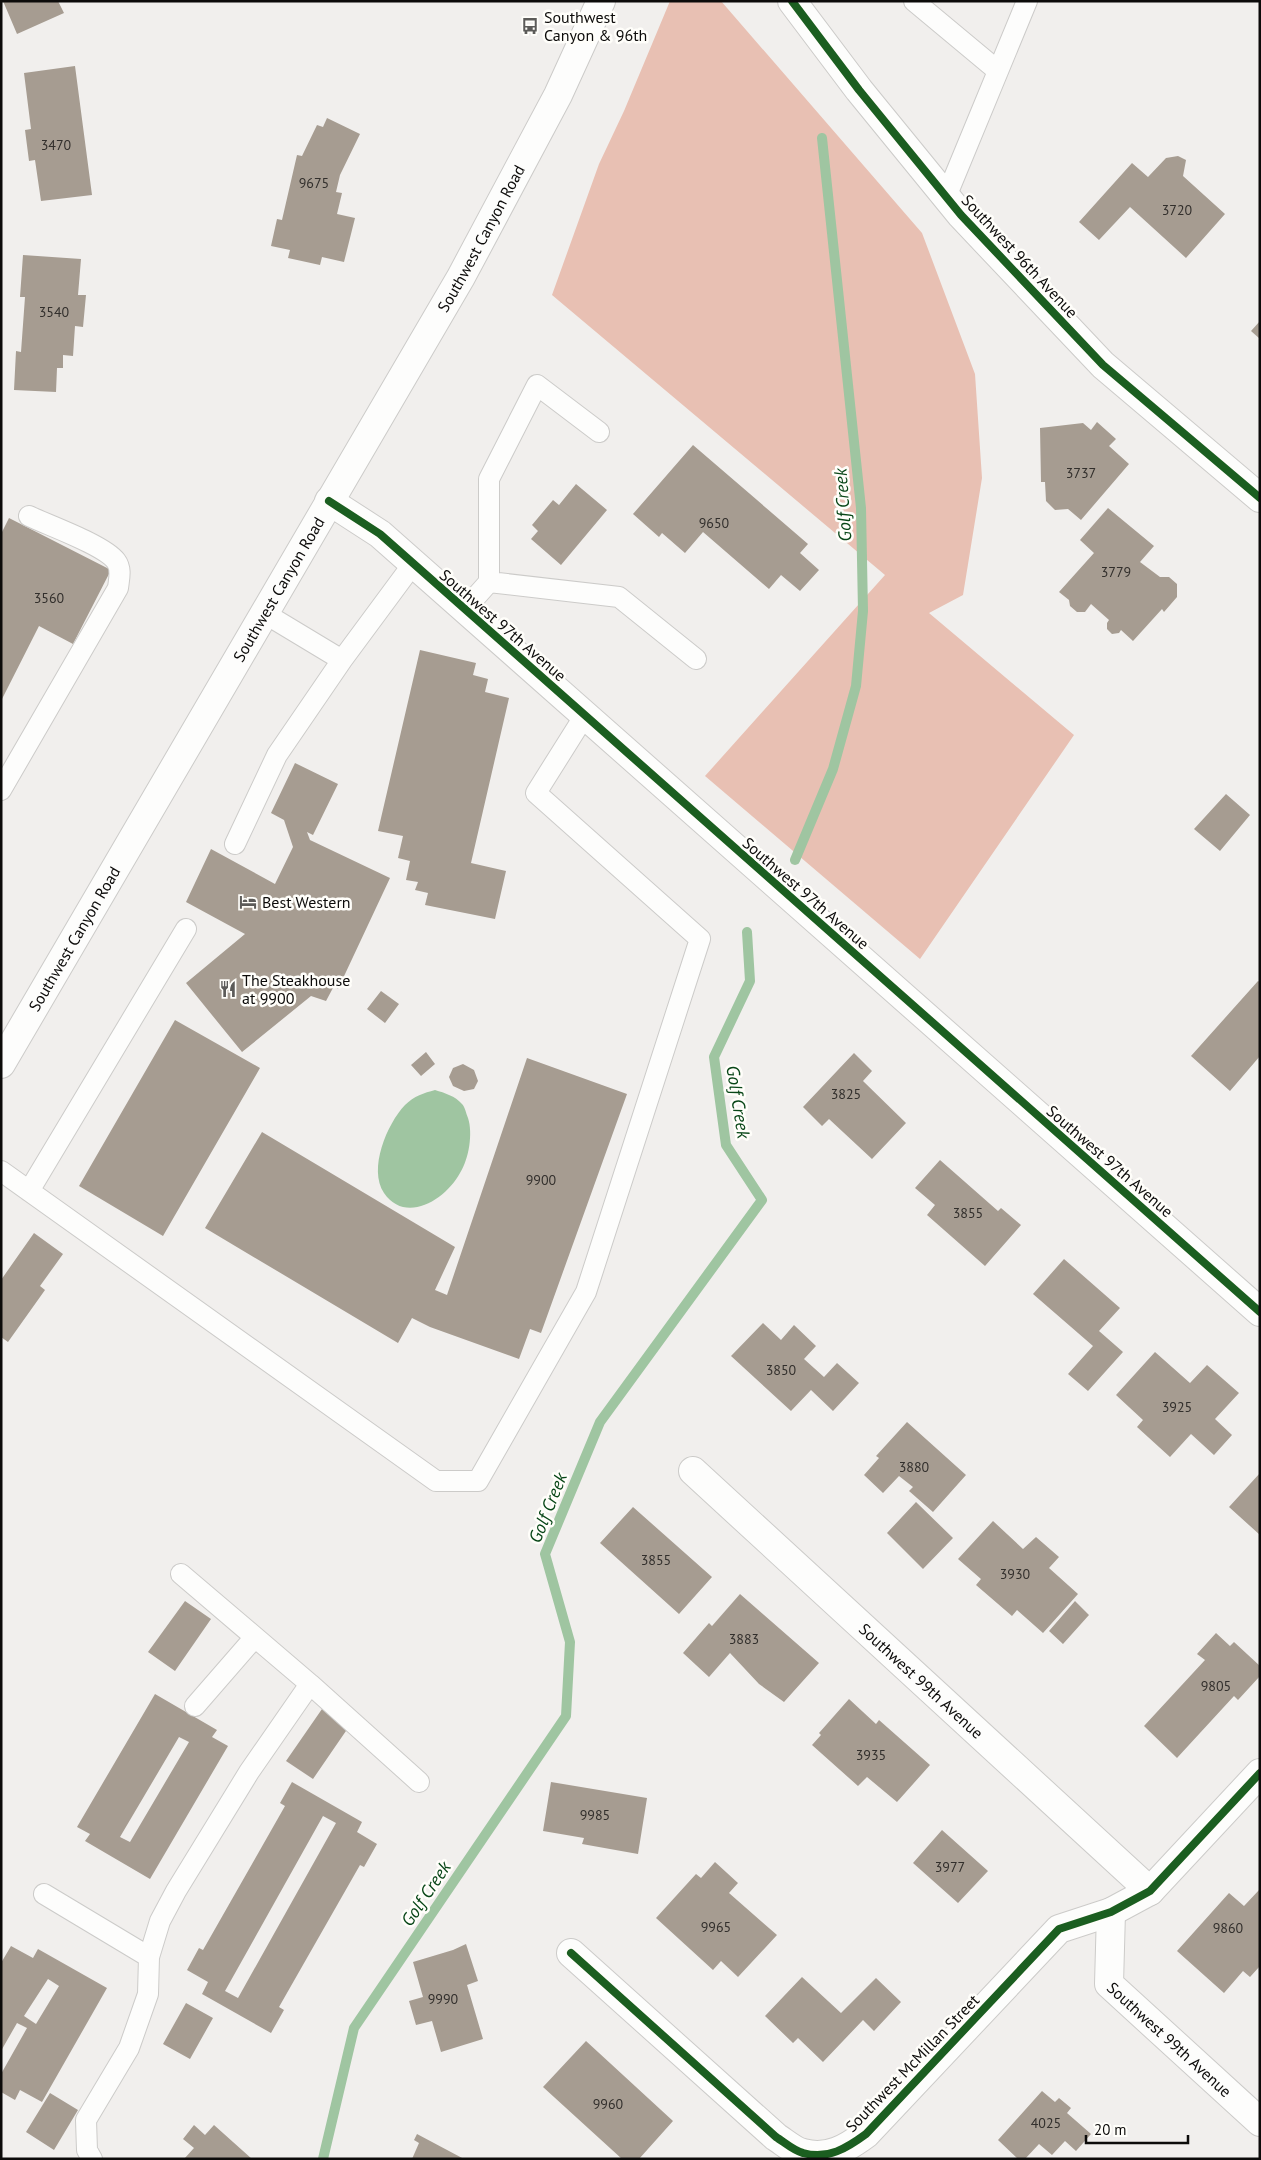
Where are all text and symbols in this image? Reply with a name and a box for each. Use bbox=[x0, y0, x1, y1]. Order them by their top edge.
place label: Southwest Canyon & 96th bbox=[544, 7, 647, 45]
bus stop icon: Southwest Canyon & 96th bbox=[520, 16, 540, 36]
house number: 3470 bbox=[41, 136, 72, 154]
street label: Southwest Canyon Road bbox=[433, 161, 529, 316]
house number: 9675 bbox=[299, 174, 329, 192]
street label: Southwest 96th Avenue bbox=[958, 190, 1082, 322]
house number: 3720 bbox=[1162, 201, 1193, 219]
house number: 3540 bbox=[39, 303, 70, 321]
house number: 3737 bbox=[1066, 464, 1096, 482]
water label: Golf Creek bbox=[828, 467, 857, 543]
street label: Southwest Canyon Road bbox=[228, 513, 329, 665]
house number: 9650 bbox=[699, 514, 730, 532]
house number: 3779 bbox=[1101, 563, 1131, 581]
street label: Southwest 97th Avenue bbox=[436, 565, 570, 685]
house number: 3560 bbox=[34, 589, 65, 607]
street label: Southwest 97th Avenue bbox=[739, 833, 873, 953]
street label: Southwest Canyon Road bbox=[24, 863, 124, 1015]
hotel icon: Best Western bbox=[238, 892, 258, 912]
place label: Best Western bbox=[262, 892, 351, 912]
place label: The Steakhouse at 9900 bbox=[242, 970, 350, 1008]
restaurant icon: The Steakhouse at 9900 bbox=[218, 979, 238, 999]
water label: Golf Creek bbox=[721, 1064, 756, 1141]
house number: 3825 bbox=[831, 1085, 861, 1103]
street label: Southwest 97th Avenue bbox=[1043, 1101, 1177, 1221]
house number: 9900 bbox=[526, 1171, 557, 1189]
house number: 3855 bbox=[953, 1204, 983, 1222]
house number: 3850 bbox=[766, 1361, 797, 1379]
house number: 3925 bbox=[1162, 1398, 1192, 1416]
house number: 3880 bbox=[899, 1458, 930, 1476]
water label: Golf Creek bbox=[523, 1469, 572, 1546]
house number: 3855 bbox=[641, 1551, 671, 1569]
house number: 3930 bbox=[1000, 1565, 1031, 1583]
street label: Southwest 99th Avenue bbox=[855, 1619, 987, 1743]
house number: 3883 bbox=[729, 1630, 759, 1648]
house number: 9805 bbox=[1201, 1677, 1231, 1695]
house number: 3935 bbox=[856, 1746, 886, 1764]
house number: 9985 bbox=[580, 1806, 610, 1824]
water label: Golf Creek bbox=[395, 1856, 456, 1931]
house number: 3977 bbox=[935, 1858, 965, 1876]
house number: 9965 bbox=[701, 1918, 731, 1936]
house number: 9860 bbox=[1213, 1919, 1244, 1937]
street label: Southwest 99th Avenue bbox=[1103, 1977, 1236, 2101]
street label: Southwest McMillan Street bbox=[841, 1989, 983, 2136]
house number: 9990 bbox=[428, 1990, 459, 2008]
house number: 9960 bbox=[593, 2095, 624, 2113]
scale bar bbox=[1086, 2112, 1188, 2144]
house number: 4025 bbox=[1031, 2114, 1061, 2132]
text: 20 m bbox=[1094, 2120, 1127, 2139]

